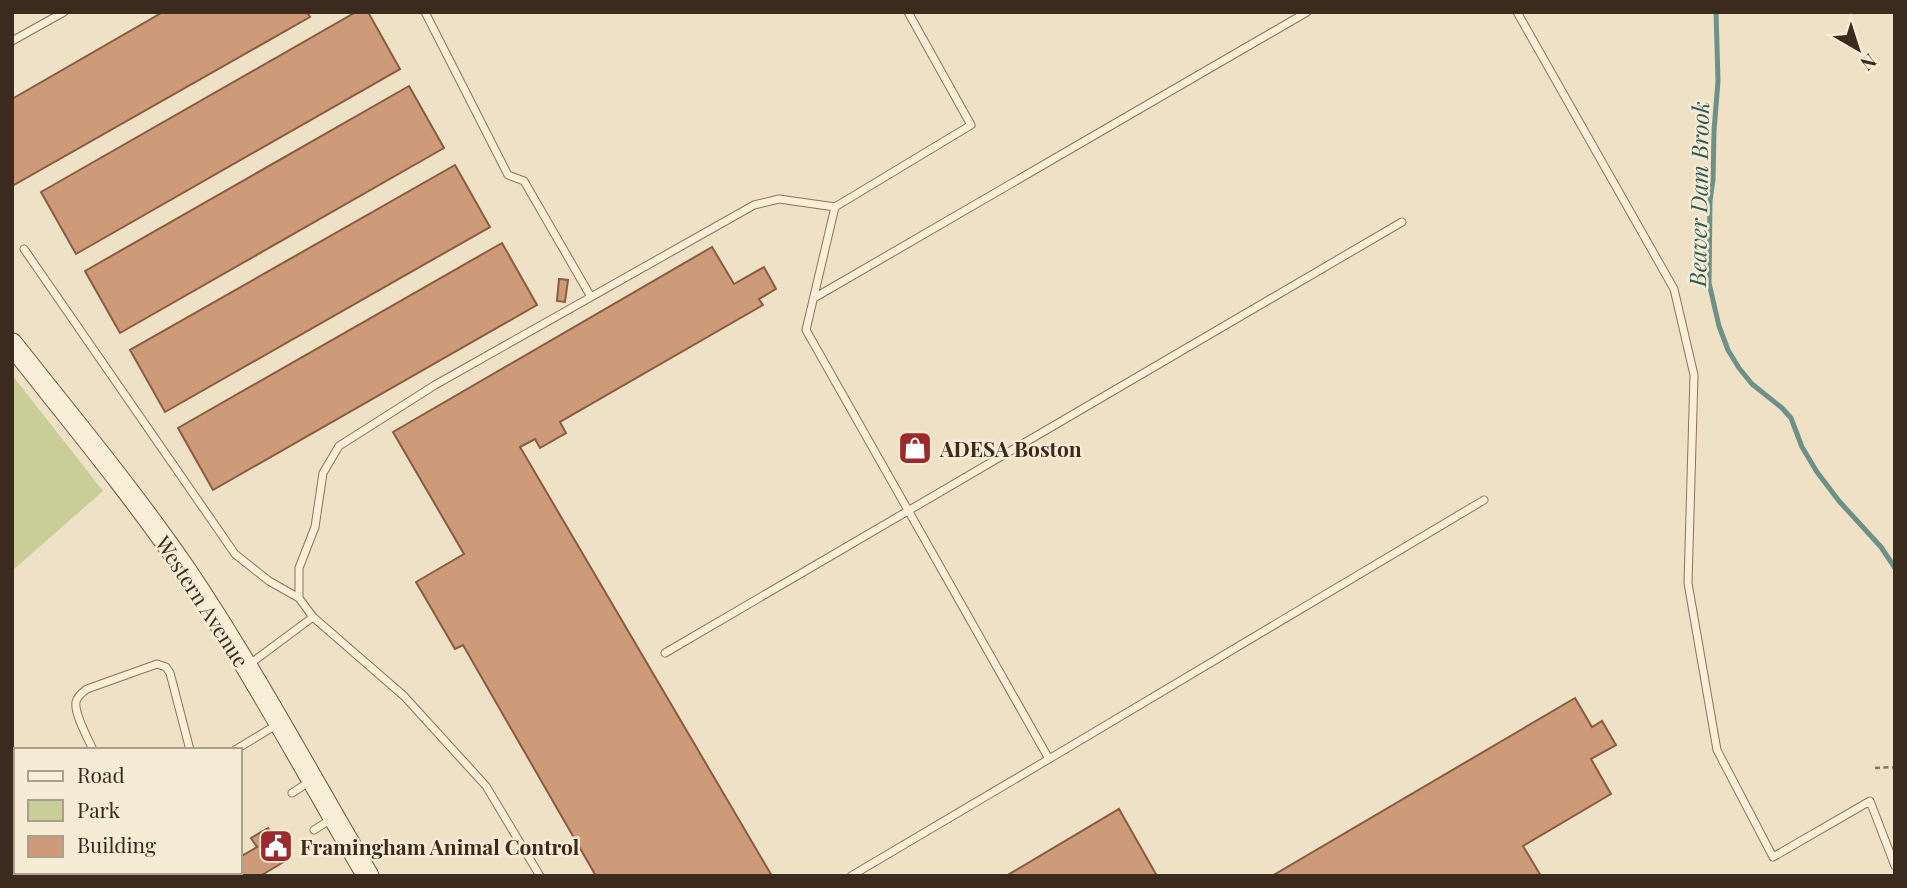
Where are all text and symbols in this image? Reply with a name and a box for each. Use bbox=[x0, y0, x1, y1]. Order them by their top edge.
north arrow bbox=[1823, 14, 1893, 84]
text: N bbox=[1856, 49, 1883, 78]
water label: Beaver Dam Brook bbox=[1681, 101, 1715, 288]
shop icon: ADESA Boston bbox=[896, 429, 934, 467]
place label: ADESA Boston bbox=[939, 434, 1082, 462]
street label: Western Avenue bbox=[150, 529, 256, 672]
legend bbox=[14, 748, 242, 874]
text: Road bbox=[77, 760, 125, 788]
text: Park bbox=[77, 795, 121, 823]
public building icon: Framingham Animal Control bbox=[257, 827, 295, 865]
text: Building bbox=[77, 830, 156, 858]
place label: Framingham Animal Control bbox=[300, 832, 580, 860]

